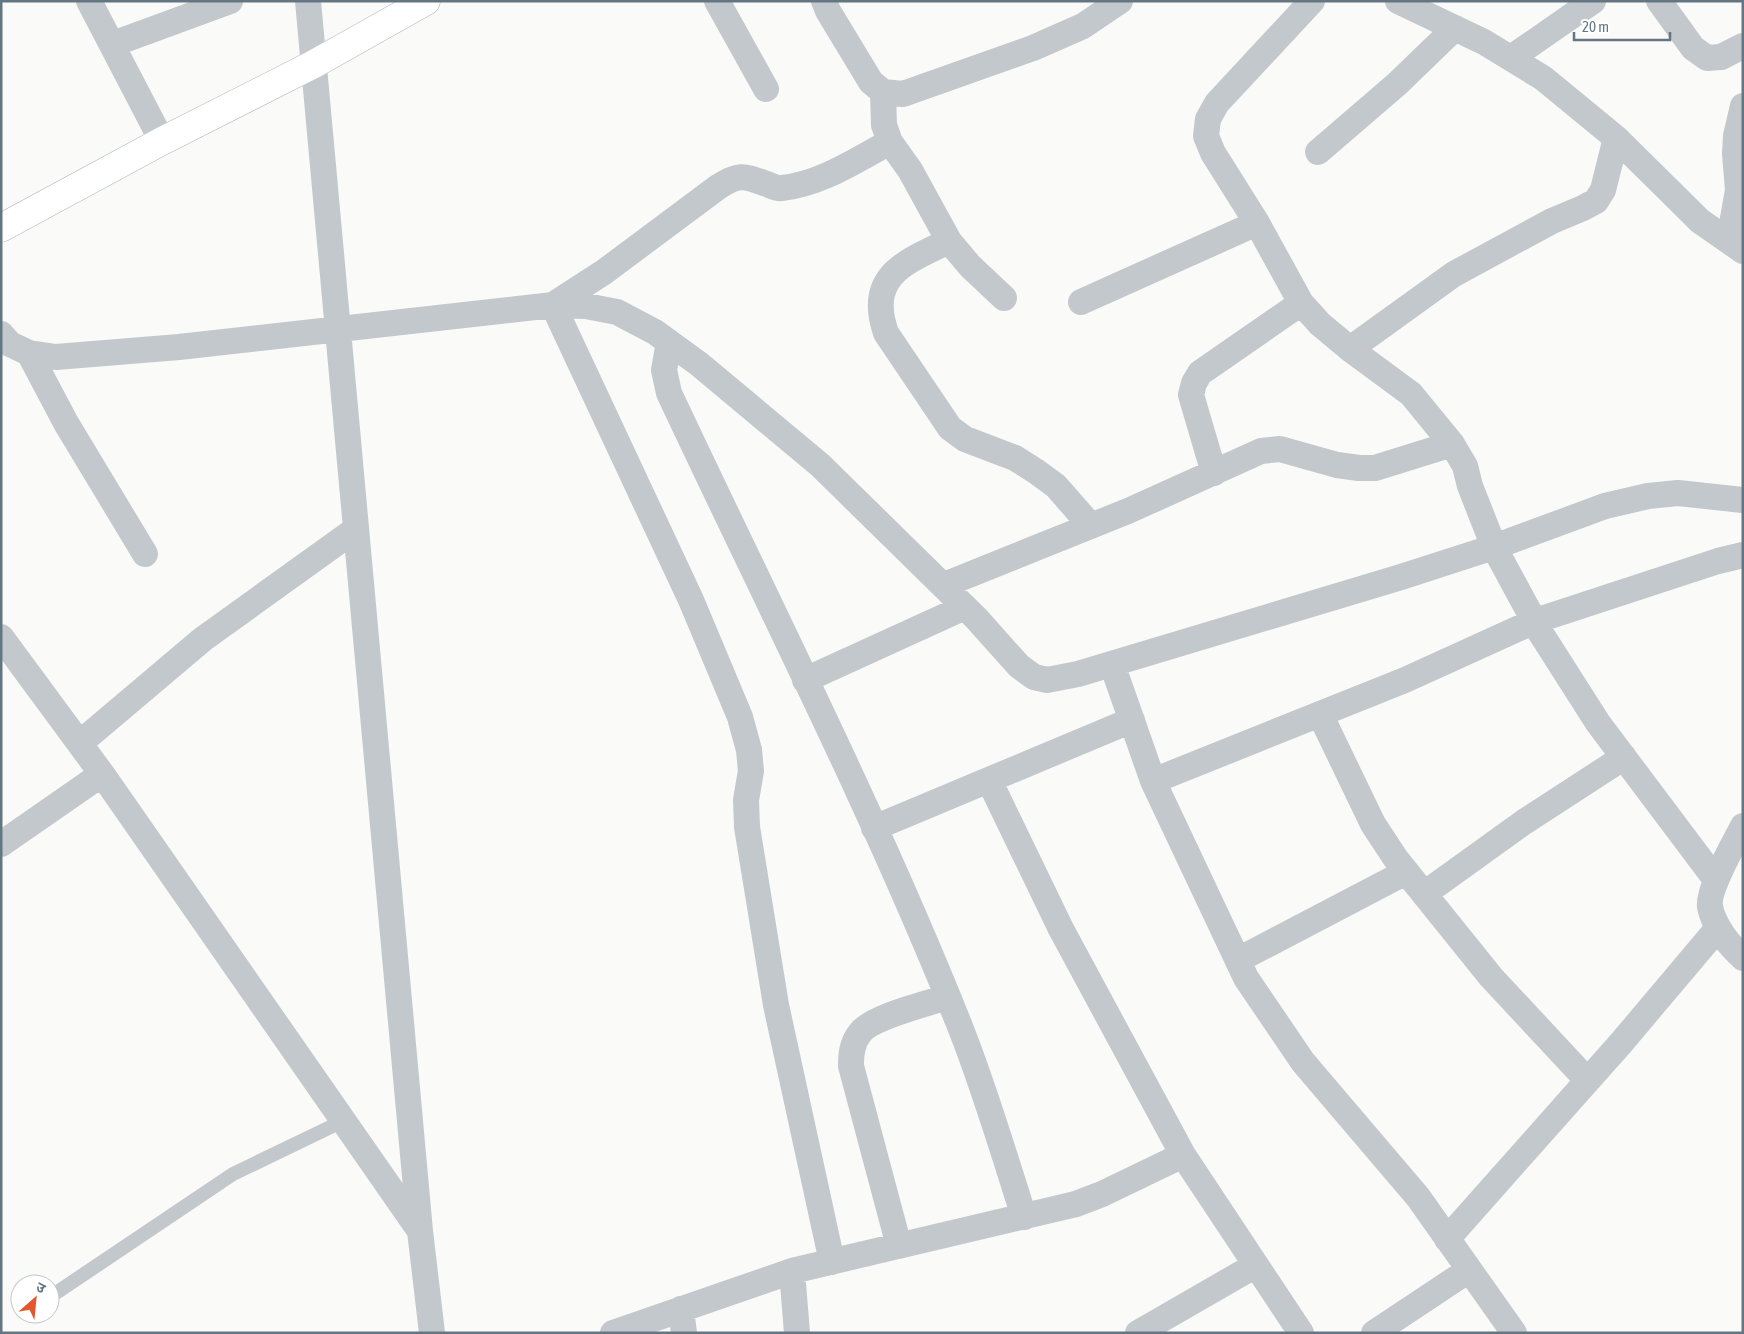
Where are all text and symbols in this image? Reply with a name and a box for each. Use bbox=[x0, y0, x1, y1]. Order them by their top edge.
scale bar bbox=[1574, 10, 1670, 42]
text: 20 m bbox=[1582, 18, 1609, 35]
north arrow bbox=[10, 1274, 60, 1324]
text: उ bbox=[34, 1278, 49, 1297]

